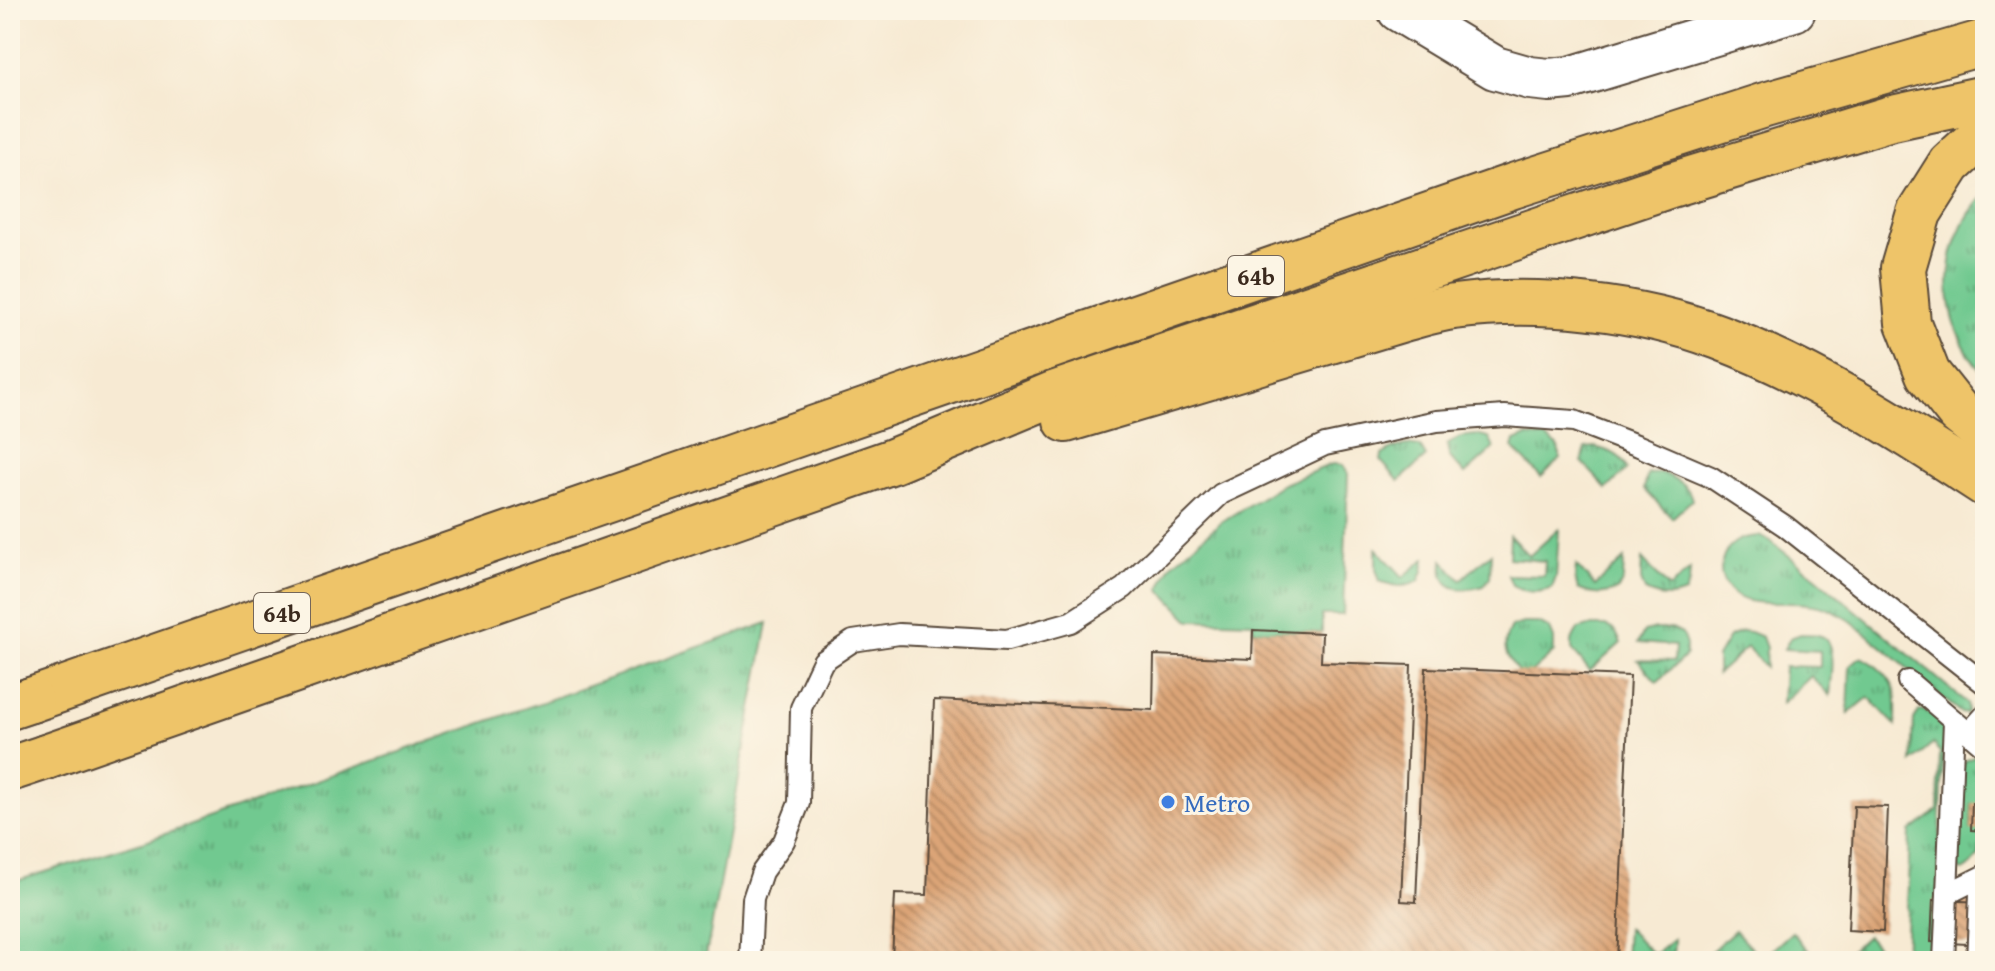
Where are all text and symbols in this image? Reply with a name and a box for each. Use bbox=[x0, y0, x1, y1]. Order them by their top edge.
road number: 64b bbox=[1228, 256, 1284, 296]
road number: 64b bbox=[254, 593, 310, 633]
place label: Metro bbox=[1184, 783, 1250, 822]
marker: Metro bbox=[1159, 793, 1177, 811]

